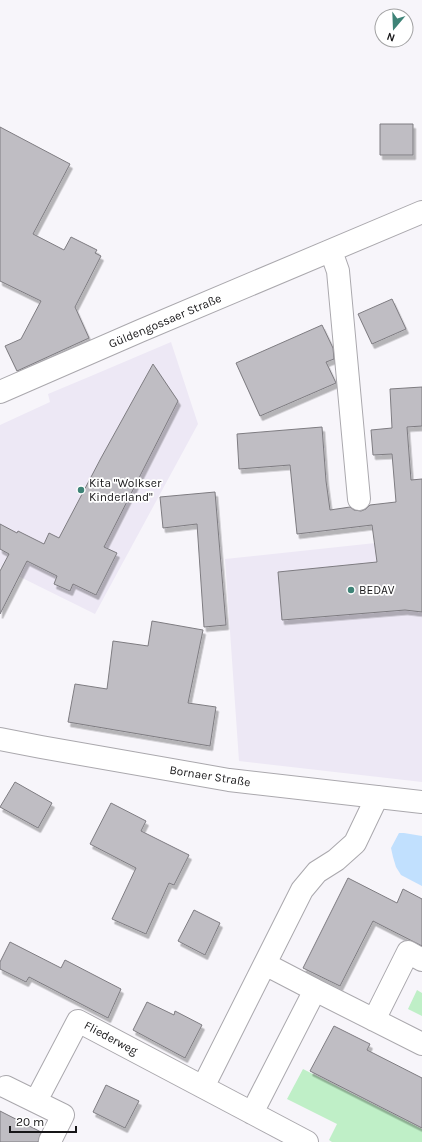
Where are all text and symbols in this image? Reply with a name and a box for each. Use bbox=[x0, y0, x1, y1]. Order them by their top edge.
north arrow bbox=[374, 8, 414, 48]
text: N bbox=[385, 30, 397, 44]
street label: Güldengossaer Straße bbox=[107, 291, 223, 351]
place label: Kita "Wolkser Kinderland" bbox=[89, 476, 162, 504]
marker: Kita "Wolkser Kinderland" bbox=[76, 485, 86, 495]
place label: BEDAV bbox=[359, 583, 395, 597]
marker: BEDAV bbox=[346, 585, 356, 595]
street label: Bornaer Straße bbox=[169, 763, 251, 789]
street label: Fliederweg bbox=[82, 1018, 140, 1058]
scale bar bbox=[10, 1108, 76, 1134]
text: 20 m bbox=[16, 1115, 44, 1129]

